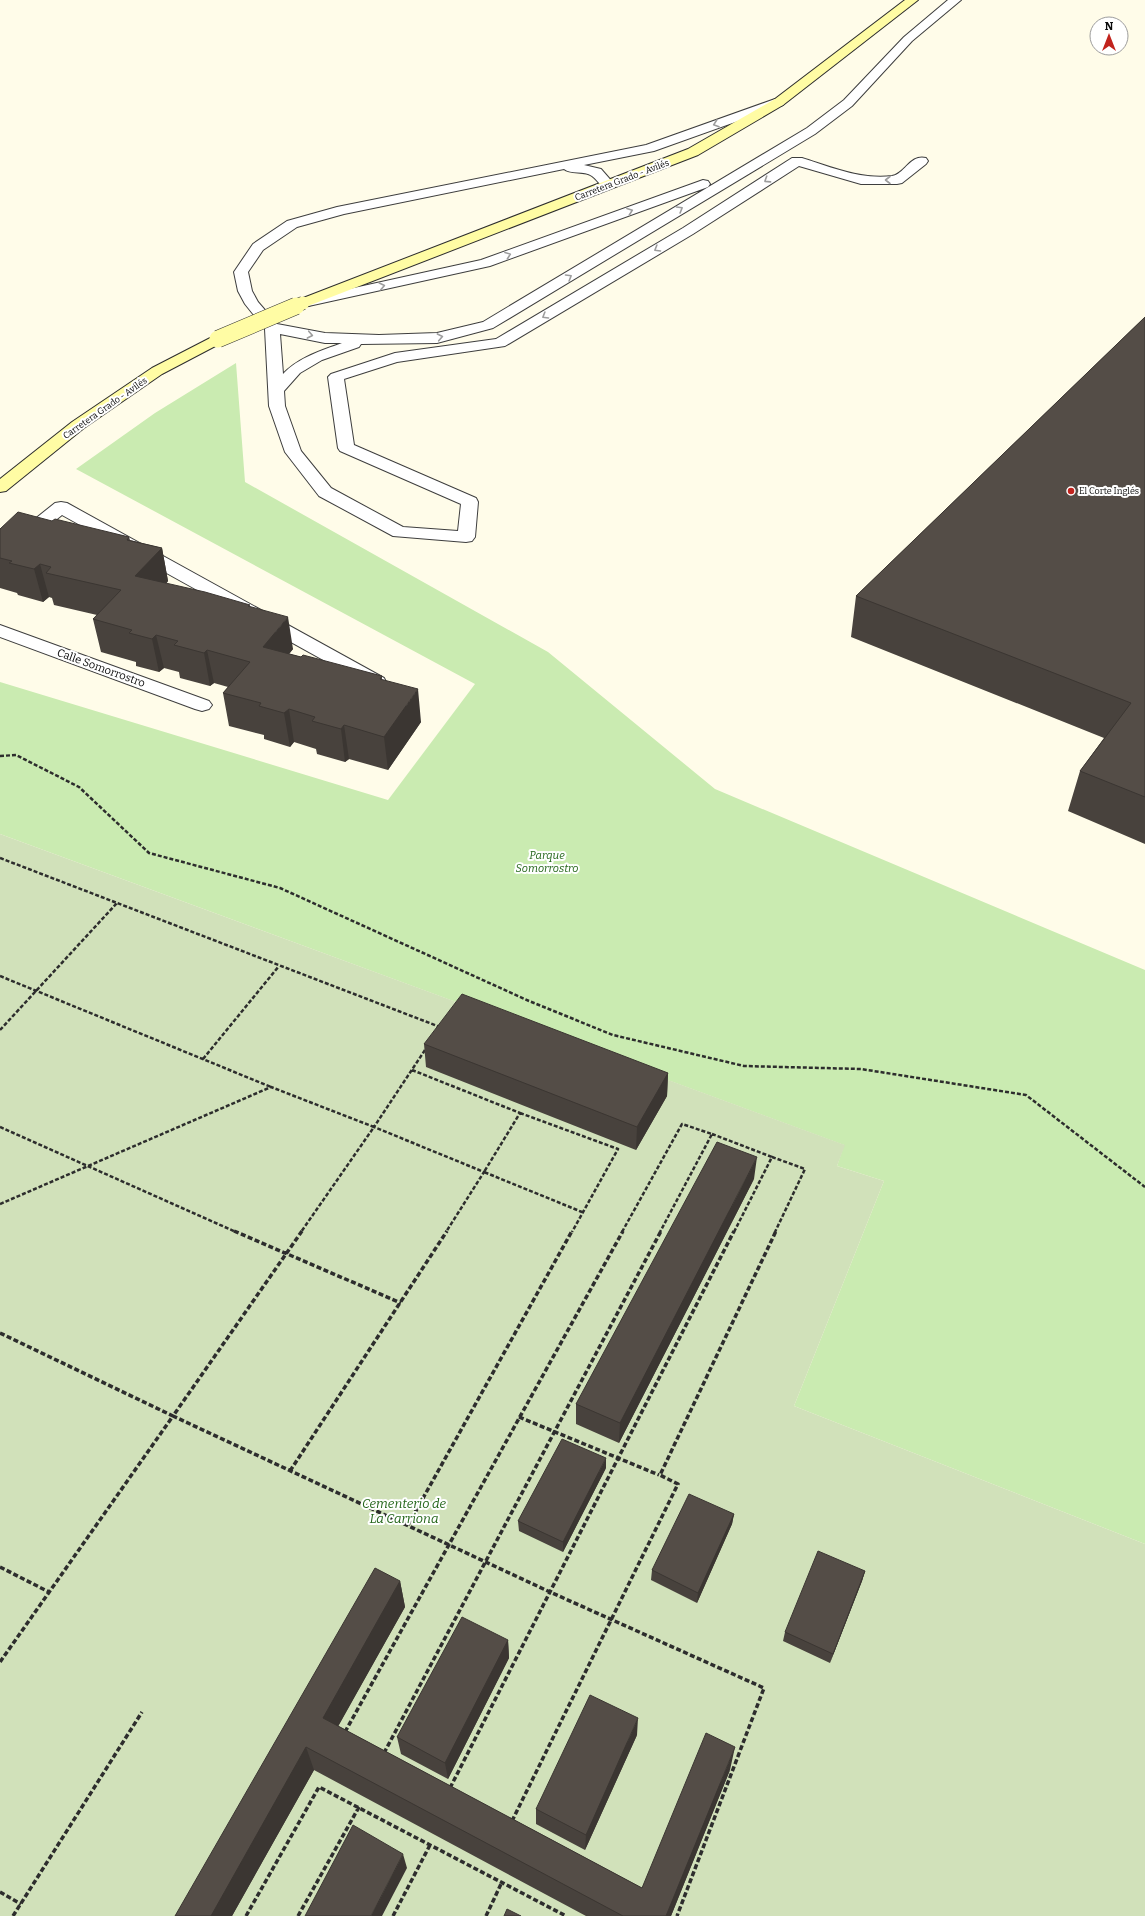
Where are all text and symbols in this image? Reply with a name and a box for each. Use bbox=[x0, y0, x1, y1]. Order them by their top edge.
north arrow bbox=[1089, 16, 1129, 56]
text: N bbox=[1105, 20, 1114, 33]
one-way arrow bbox=[712, 120, 719, 128]
street label: Carretera Grado - Avilés bbox=[573, 157, 671, 203]
one-way arrow bbox=[764, 175, 771, 183]
one-way arrow bbox=[885, 176, 891, 184]
one-way arrow bbox=[626, 207, 633, 215]
one-way arrow bbox=[676, 207, 683, 214]
one-way arrow bbox=[654, 245, 661, 252]
one-way arrow bbox=[504, 251, 511, 260]
one-way arrow bbox=[565, 274, 572, 281]
one-way arrow bbox=[379, 282, 385, 290]
one-way arrow bbox=[542, 311, 549, 318]
one-way arrow bbox=[307, 330, 313, 339]
one-way arrow bbox=[437, 334, 443, 342]
street label: Carretera Grado - Avilés bbox=[61, 375, 149, 441]
marker: El Corte Inglés bbox=[1066, 486, 1076, 496]
place label: El Corte Inglés bbox=[1079, 486, 1139, 496]
street label: Calle Somorrostro bbox=[55, 646, 147, 690]
park label: Parque Somorrostro bbox=[516, 849, 578, 875]
park label: Cementerio de La Carriona bbox=[362, 1496, 447, 1526]

